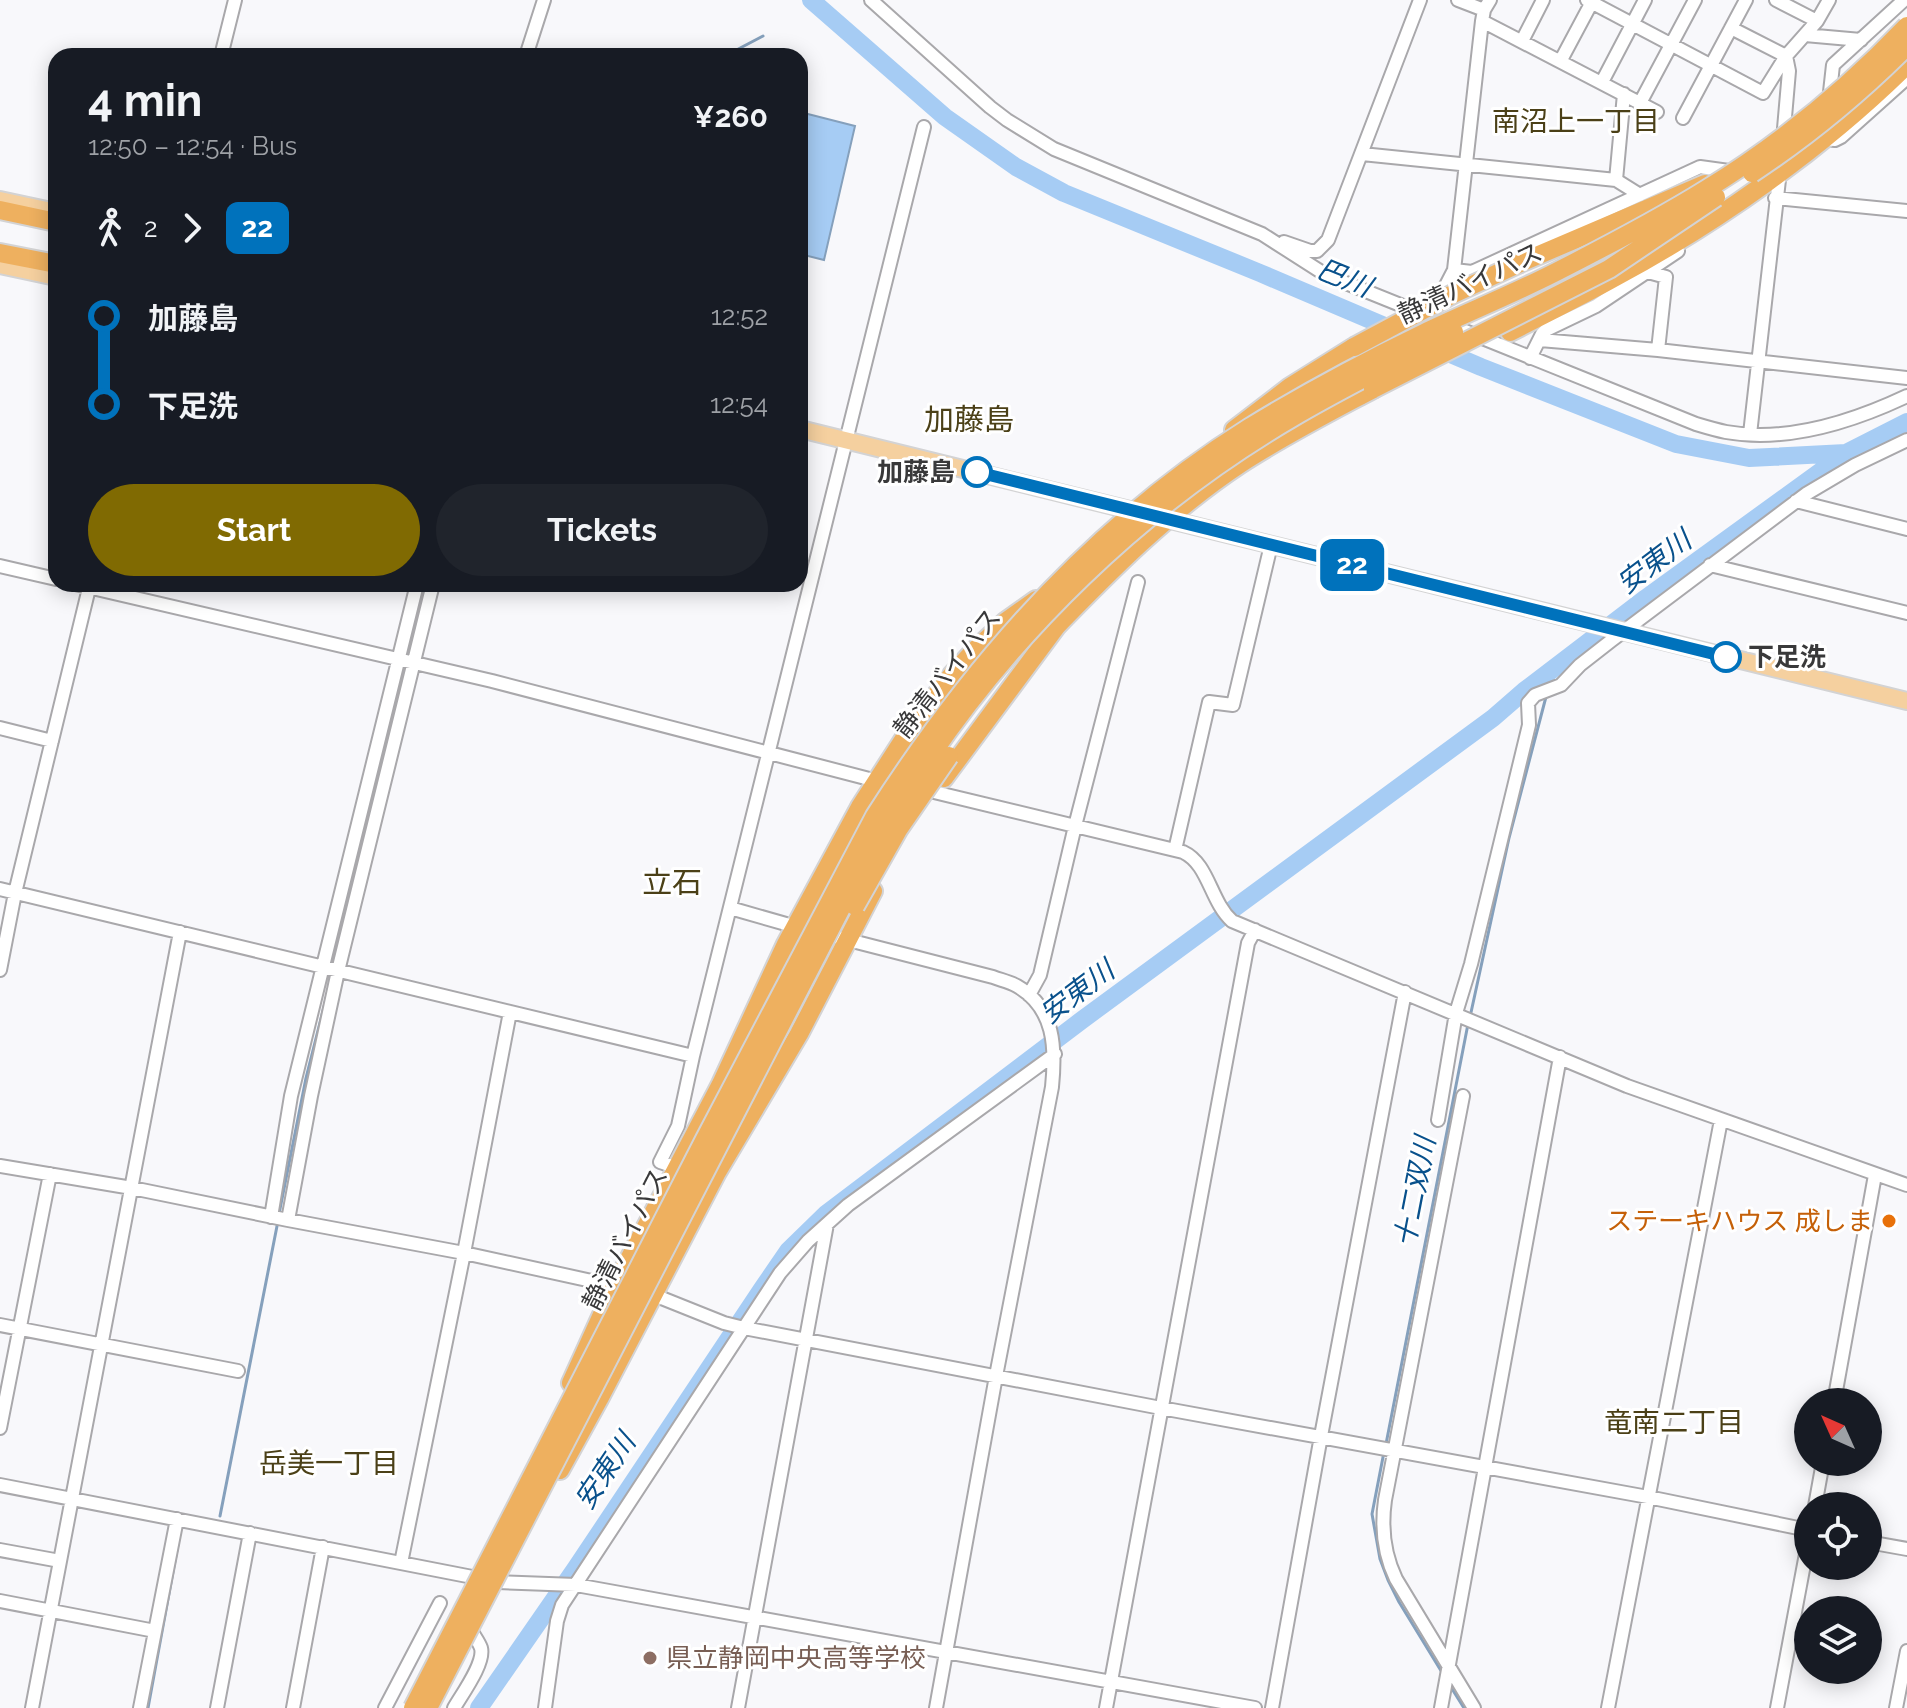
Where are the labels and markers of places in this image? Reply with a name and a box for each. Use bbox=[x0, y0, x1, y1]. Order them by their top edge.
place label: 加藤島 bbox=[877, 457, 955, 487]
marker: 加藤島 bbox=[962, 457, 992, 487]
marker: 下足洗 bbox=[1711, 642, 1741, 672]
place label: 下足洗 bbox=[1748, 642, 1826, 672]
place label: ステーキハウス 成しま bbox=[1606, 1206, 1873, 1236]
marker: ステーキハウス 成しま bbox=[1880, 1212, 1898, 1230]
place label: 県立静岡中央高等学校 bbox=[666, 1643, 926, 1673]
marker: 県立静岡中央高等学校 bbox=[641, 1649, 659, 1667]

